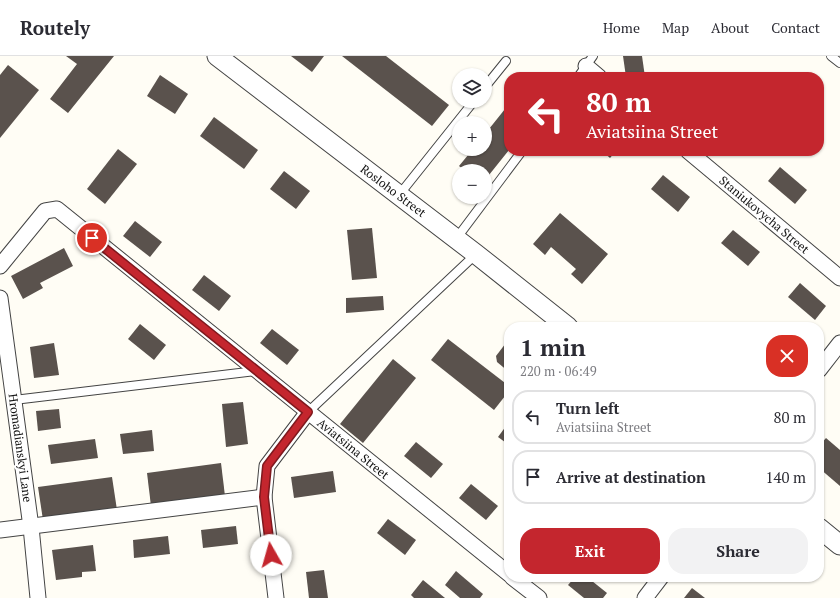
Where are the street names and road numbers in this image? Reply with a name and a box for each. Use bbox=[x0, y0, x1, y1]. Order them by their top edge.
street label: Rosloho Street bbox=[358, 161, 429, 220]
street label: Staniukovycha Street bbox=[716, 173, 813, 257]
street label: Hromadianskyi Lane bbox=[5, 393, 36, 503]
street label: Aviatsiina Street bbox=[314, 415, 393, 482]

